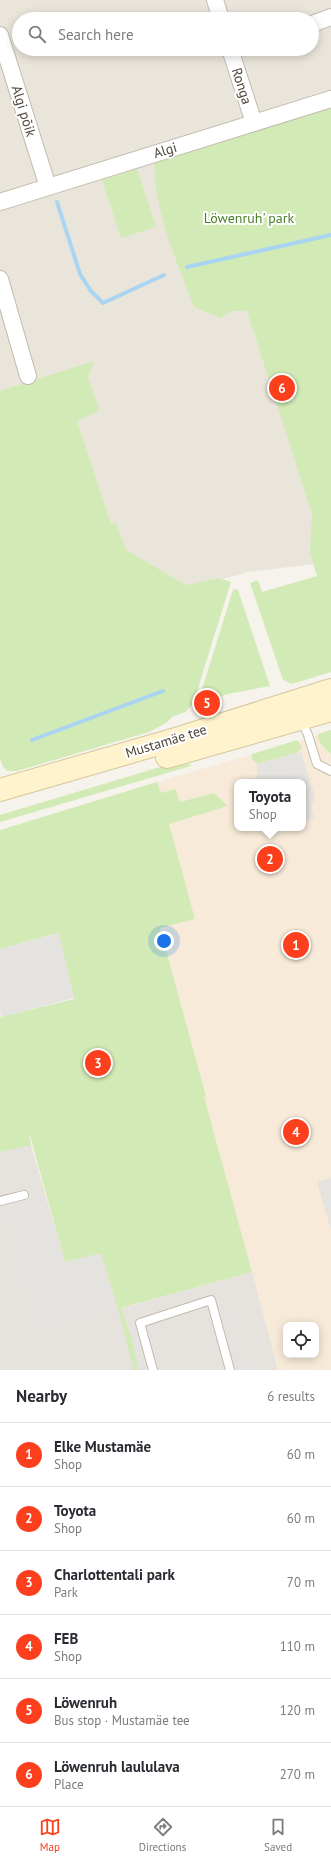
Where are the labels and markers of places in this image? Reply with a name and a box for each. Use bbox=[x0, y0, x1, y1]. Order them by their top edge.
pin: 6 bbox=[269, 373, 295, 403]
pin: 5 bbox=[194, 688, 220, 718]
pin: 2 bbox=[257, 844, 283, 874]
pin: 1 bbox=[283, 930, 309, 960]
pin: 3 bbox=[85, 1048, 111, 1078]
pin: 4 bbox=[283, 1117, 309, 1147]

